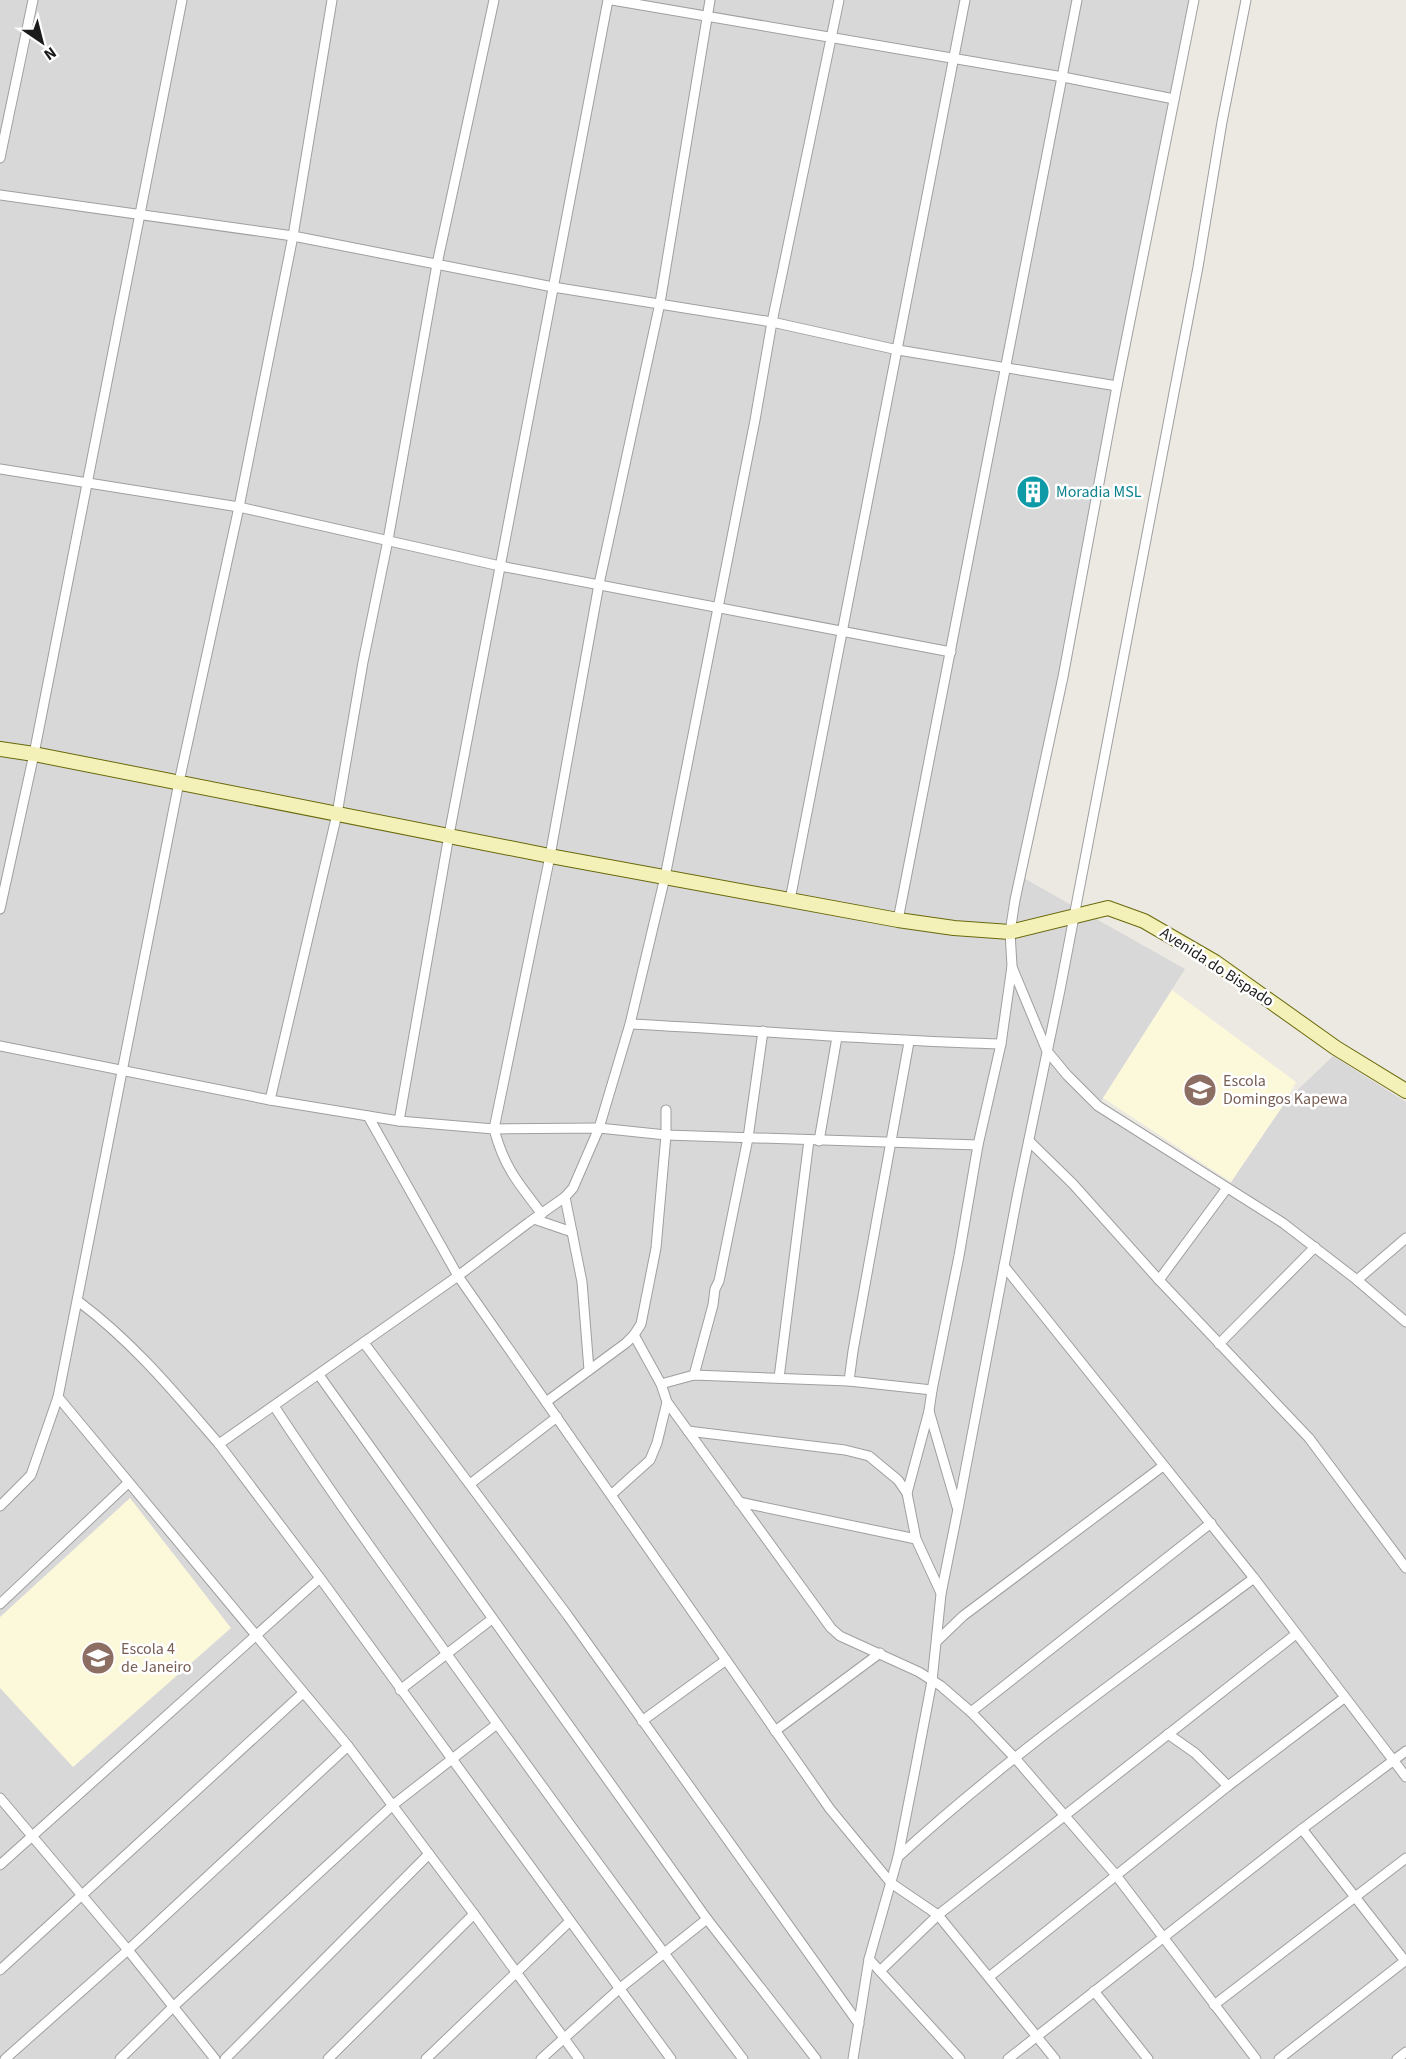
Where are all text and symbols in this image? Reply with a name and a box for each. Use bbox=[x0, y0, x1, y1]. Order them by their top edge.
north arrow bbox=[12, 12, 72, 72]
text: N bbox=[39, 41, 61, 66]
building icon: Moradia MSL bbox=[1015, 474, 1051, 510]
place label: Moradia MSL bbox=[1056, 481, 1142, 503]
street label: Avenida do Bispado bbox=[1156, 922, 1278, 1012]
place label: Escola Domingos Kapewa bbox=[1223, 1070, 1348, 1110]
school or university icon: Escola Domingos Kapewa bbox=[1182, 1072, 1218, 1108]
place label: Escola 4 de Janeiro bbox=[121, 1638, 191, 1678]
school or university icon: Escola 4 de Janeiro bbox=[80, 1640, 116, 1676]

